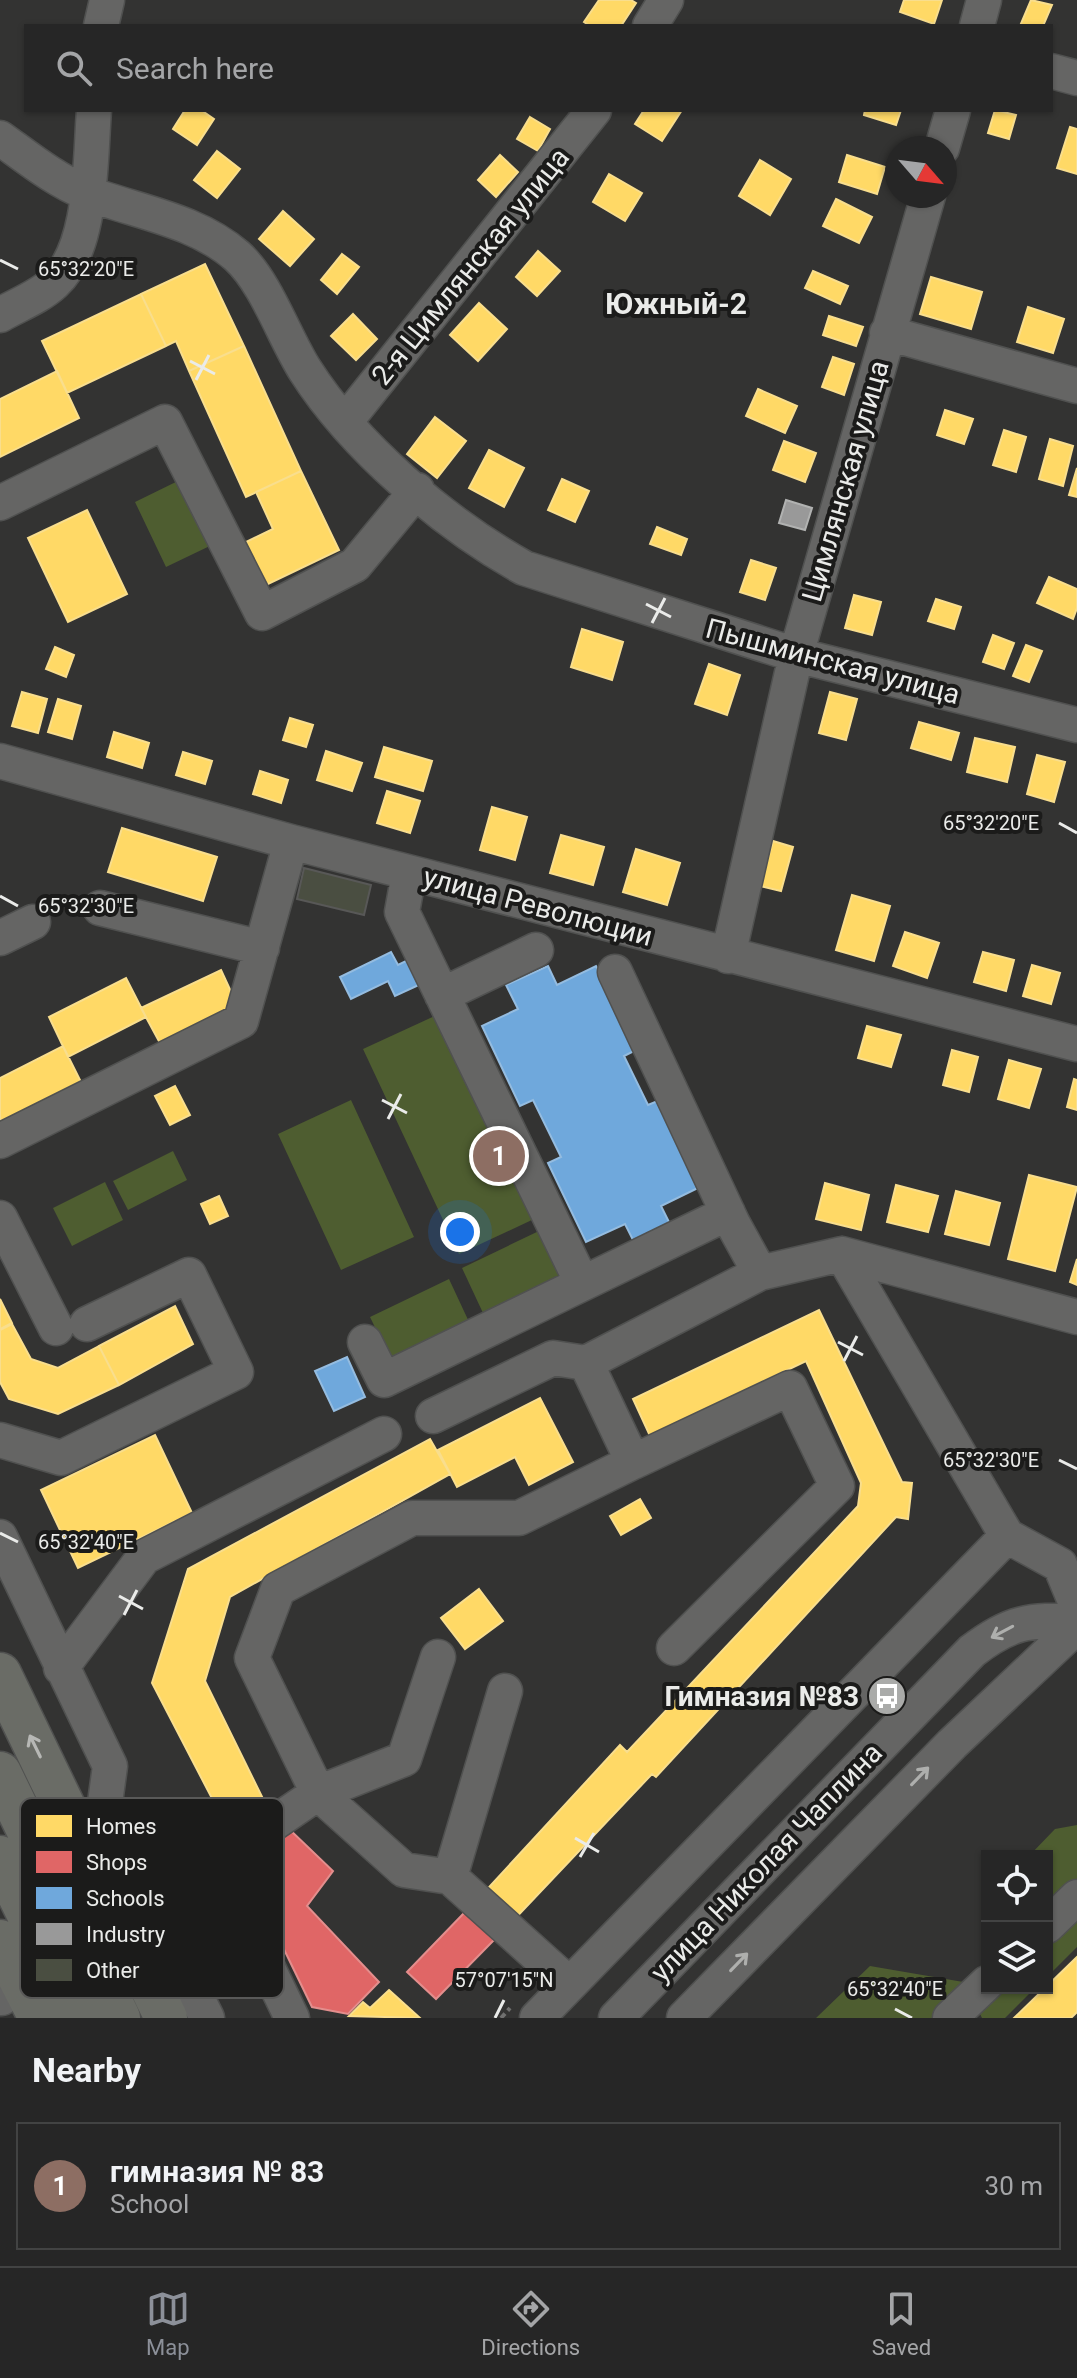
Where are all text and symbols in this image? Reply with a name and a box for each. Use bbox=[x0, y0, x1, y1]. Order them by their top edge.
search box bbox=[24, 24, 1053, 112]
icon: search bbox=[52, 46, 96, 90]
text: Search here bbox=[116, 51, 274, 86]
north arrow bbox=[885, 136, 957, 208]
street label: 2-я Цимлянская улица bbox=[365, 141, 576, 391]
text: 65°32'20"E bbox=[38, 257, 134, 281]
district label: Южный-2 bbox=[605, 286, 747, 321]
street label: Цимлянская улица bbox=[795, 357, 896, 606]
street label: Пышминская улица bbox=[702, 612, 964, 711]
text: 65°32'20"E bbox=[943, 811, 1039, 835]
street label: улица Революции bbox=[420, 860, 656, 953]
text: 65°32'30"E bbox=[38, 894, 134, 918]
pin: 1 bbox=[473, 1126, 525, 1186]
your location bbox=[440, 1212, 480, 1252]
text: 65°32'30"E bbox=[943, 1448, 1039, 1472]
text: 65°32'40"E bbox=[38, 1530, 134, 1554]
one-way arrow bbox=[990, 1624, 1014, 1640]
bus stop icon: Гимназия №83 bbox=[866, 1675, 908, 1717]
place label: Гимназия №83 bbox=[665, 1680, 859, 1713]
one-way arrow bbox=[27, 1734, 43, 1758]
street label: улица Николая Чаплина bbox=[644, 1736, 889, 1988]
one-way arrow bbox=[910, 1767, 929, 1786]
legend bbox=[20, 1798, 284, 1998]
text: Homes bbox=[86, 1814, 157, 1839]
text: Shops bbox=[86, 1850, 147, 1875]
map controls bbox=[981, 1850, 1053, 1994]
button: locate bbox=[981, 1850, 1053, 1922]
text: Schools bbox=[86, 1886, 165, 1911]
text: Industry bbox=[86, 1922, 166, 1947]
button: layers bbox=[981, 1922, 1053, 1994]
one-way arrow bbox=[729, 1953, 748, 1972]
text: Other bbox=[86, 1958, 140, 1983]
text: 57°07'15"N bbox=[454, 1968, 554, 1992]
text: 65°32'40"E bbox=[847, 1977, 943, 2001]
text: Nearby bbox=[32, 2050, 141, 2090]
text: гимназия № 83 bbox=[110, 2154, 324, 2189]
text: 1 bbox=[53, 2171, 67, 2201]
text: 30 m bbox=[985, 2171, 1043, 2201]
text: School bbox=[110, 2189, 189, 2219]
tab: Map bbox=[146, 2287, 190, 2360]
tab: Directions bbox=[481, 2287, 580, 2360]
tab: Saved bbox=[872, 2287, 931, 2360]

